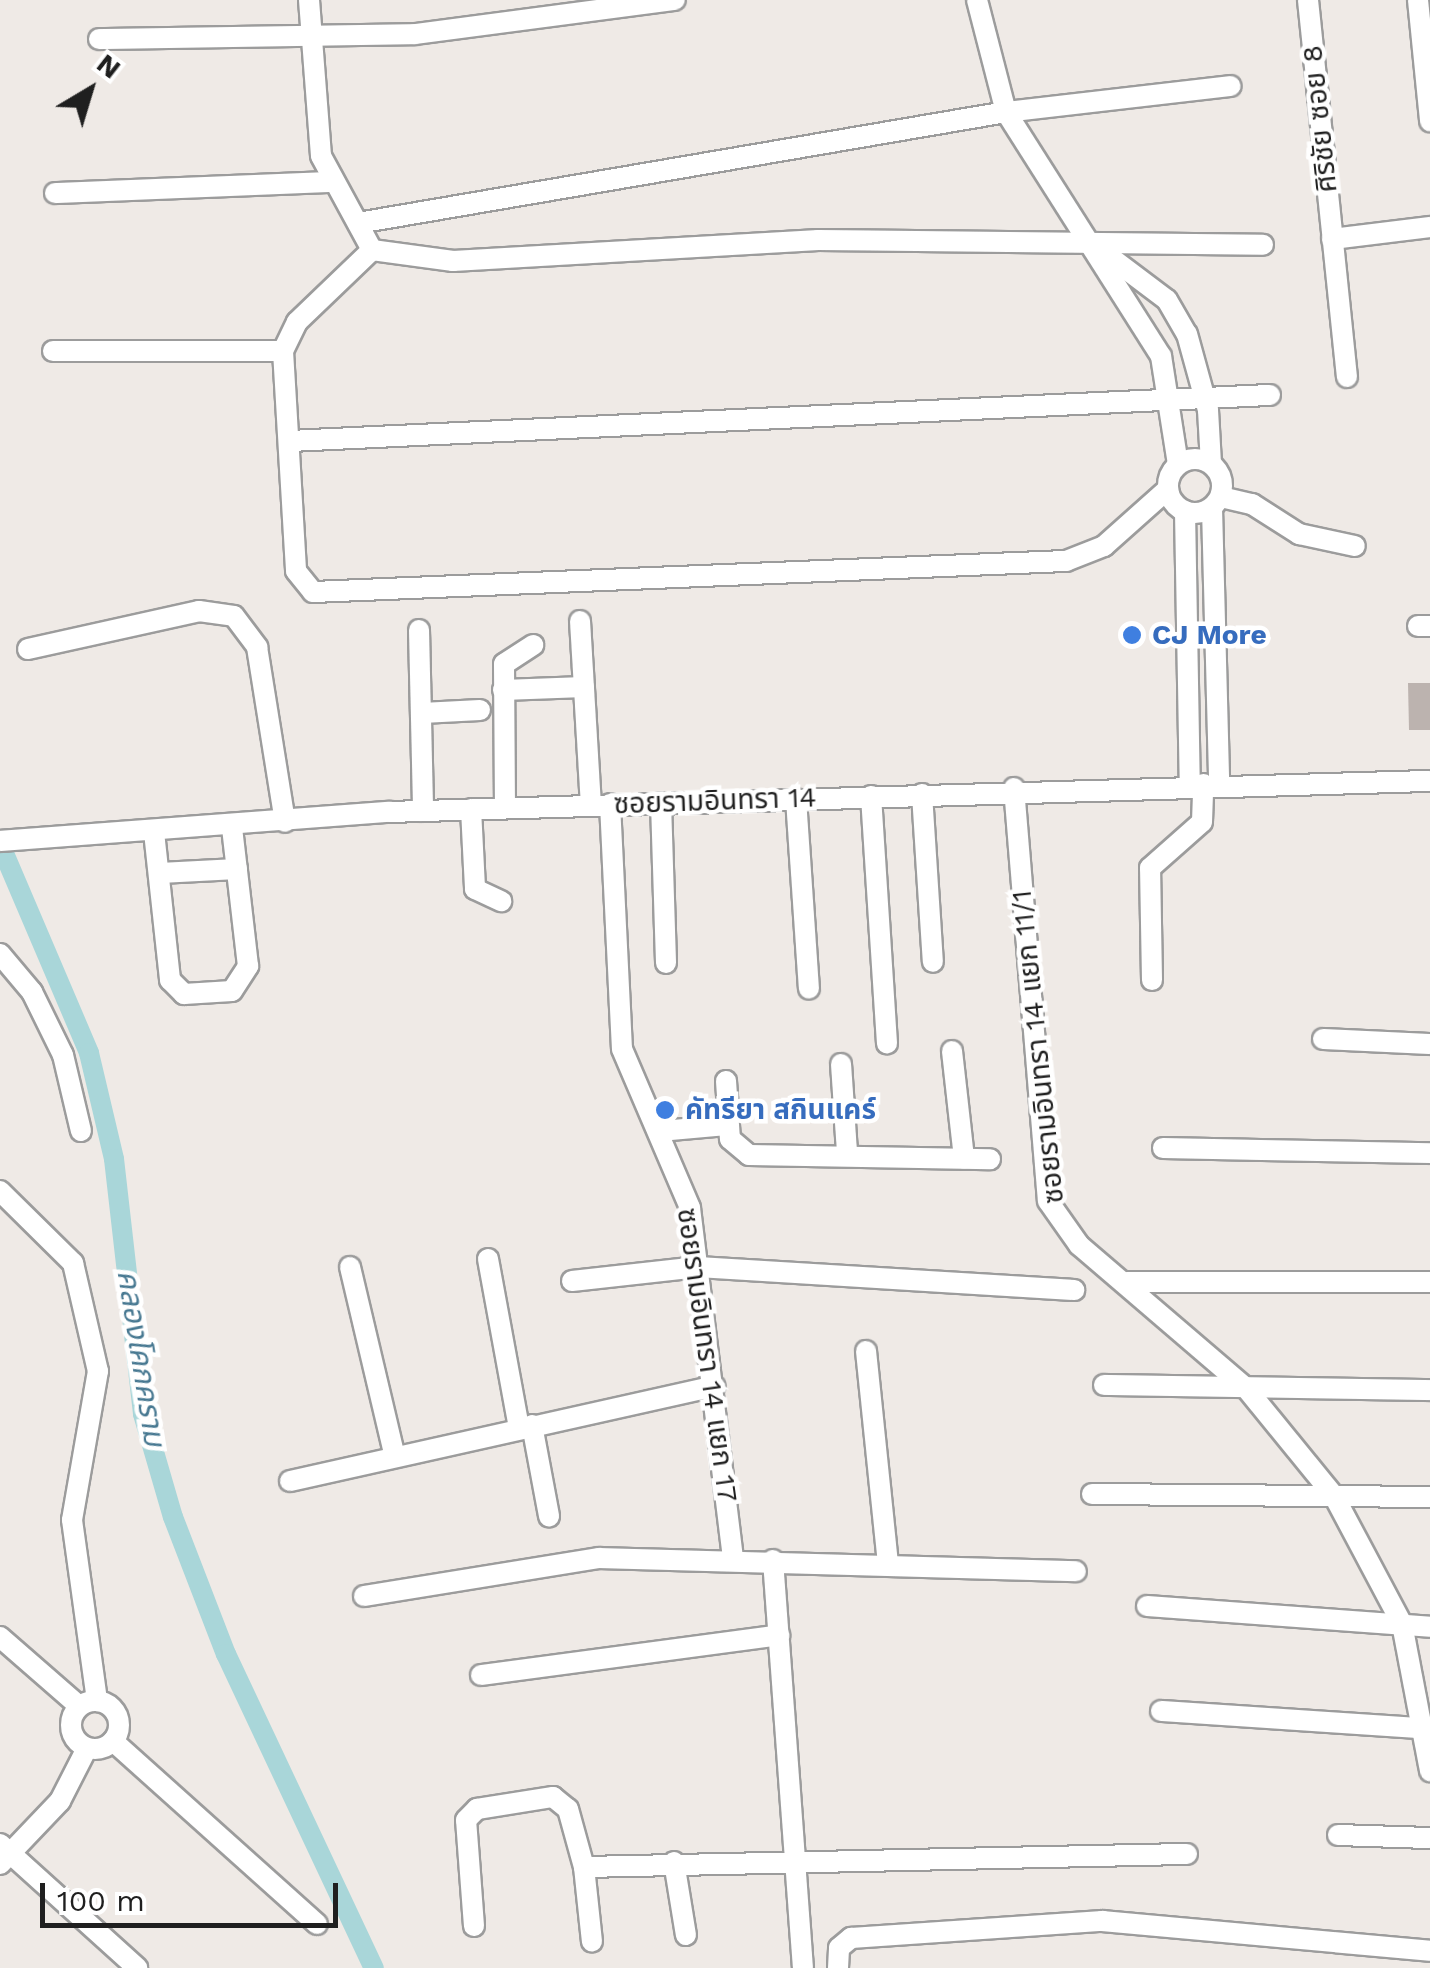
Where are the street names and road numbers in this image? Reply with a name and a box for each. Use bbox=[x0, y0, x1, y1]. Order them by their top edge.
street label: ศิริชัย ซอย 8 bbox=[1296, 44, 1344, 194]
street label: ซอยรามอินทรา 14 bbox=[613, 781, 817, 821]
street label: ซอยรามอินทรา 14 แยก 11/1 bbox=[1005, 888, 1071, 1206]
street label: ซอยรามอินทรา 14 แยก 17 bbox=[670, 1205, 744, 1505]

